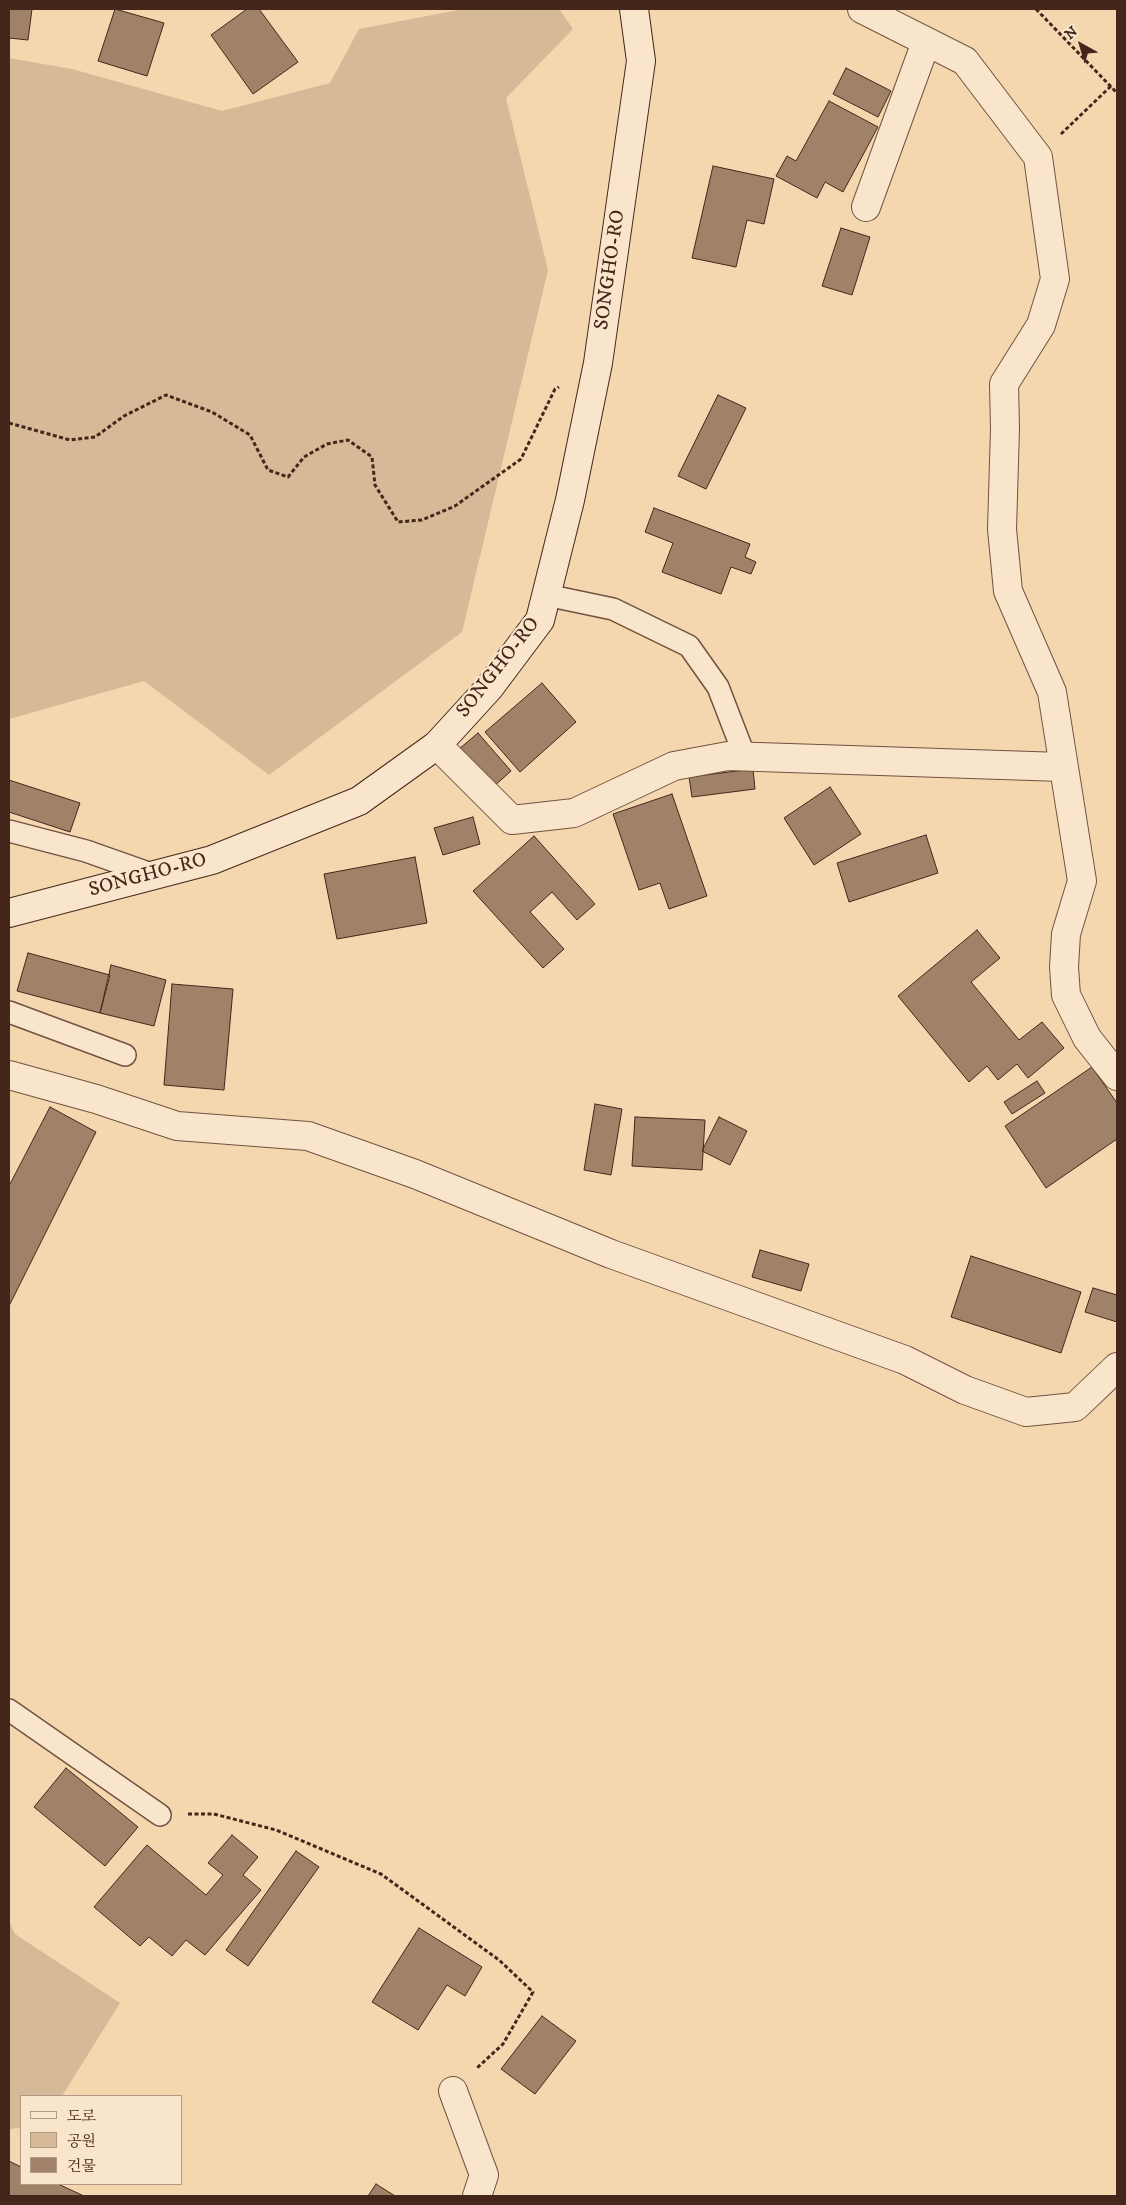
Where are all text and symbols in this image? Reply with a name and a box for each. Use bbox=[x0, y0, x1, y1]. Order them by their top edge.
north arrow bbox=[1056, 20, 1106, 70]
text: N bbox=[1061, 23, 1082, 44]
street label: SONGHO-RO bbox=[591, 209, 631, 331]
street label: SONGHO-RO bbox=[452, 613, 546, 723]
street label: SONGHO-RO bbox=[87, 849, 209, 903]
legend bbox=[20, 2095, 182, 2185]
text: 도로 bbox=[67, 2107, 96, 2126]
text: 공원 bbox=[67, 2132, 96, 2151]
text: 건물 bbox=[67, 2157, 96, 2176]

